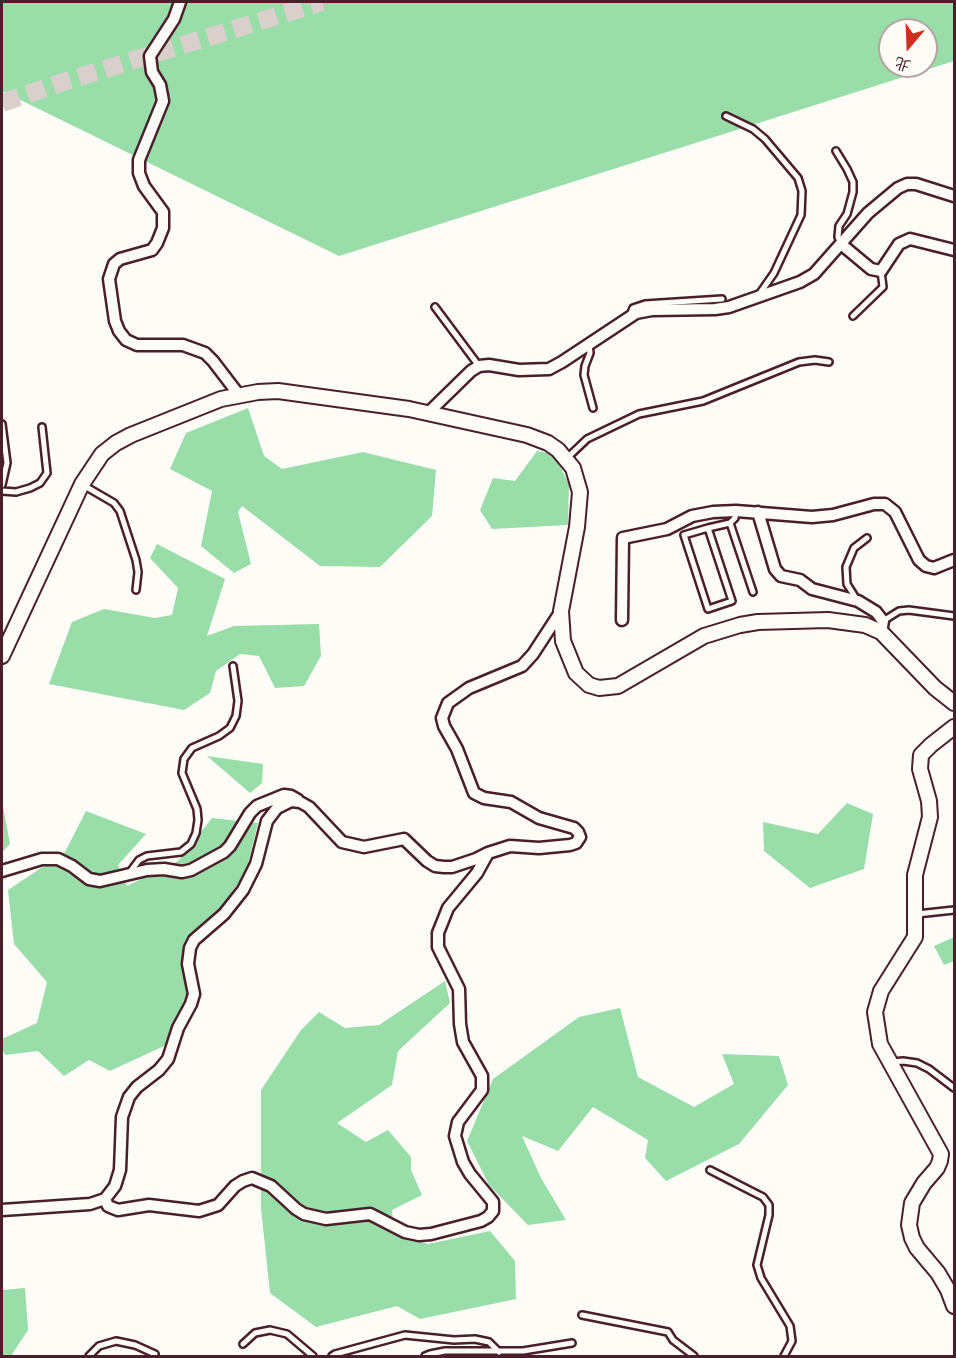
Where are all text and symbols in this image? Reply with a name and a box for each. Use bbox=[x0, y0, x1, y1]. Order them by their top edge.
north arrow bbox=[878, 18, 938, 78]
text: 北 bbox=[892, 51, 914, 76]

